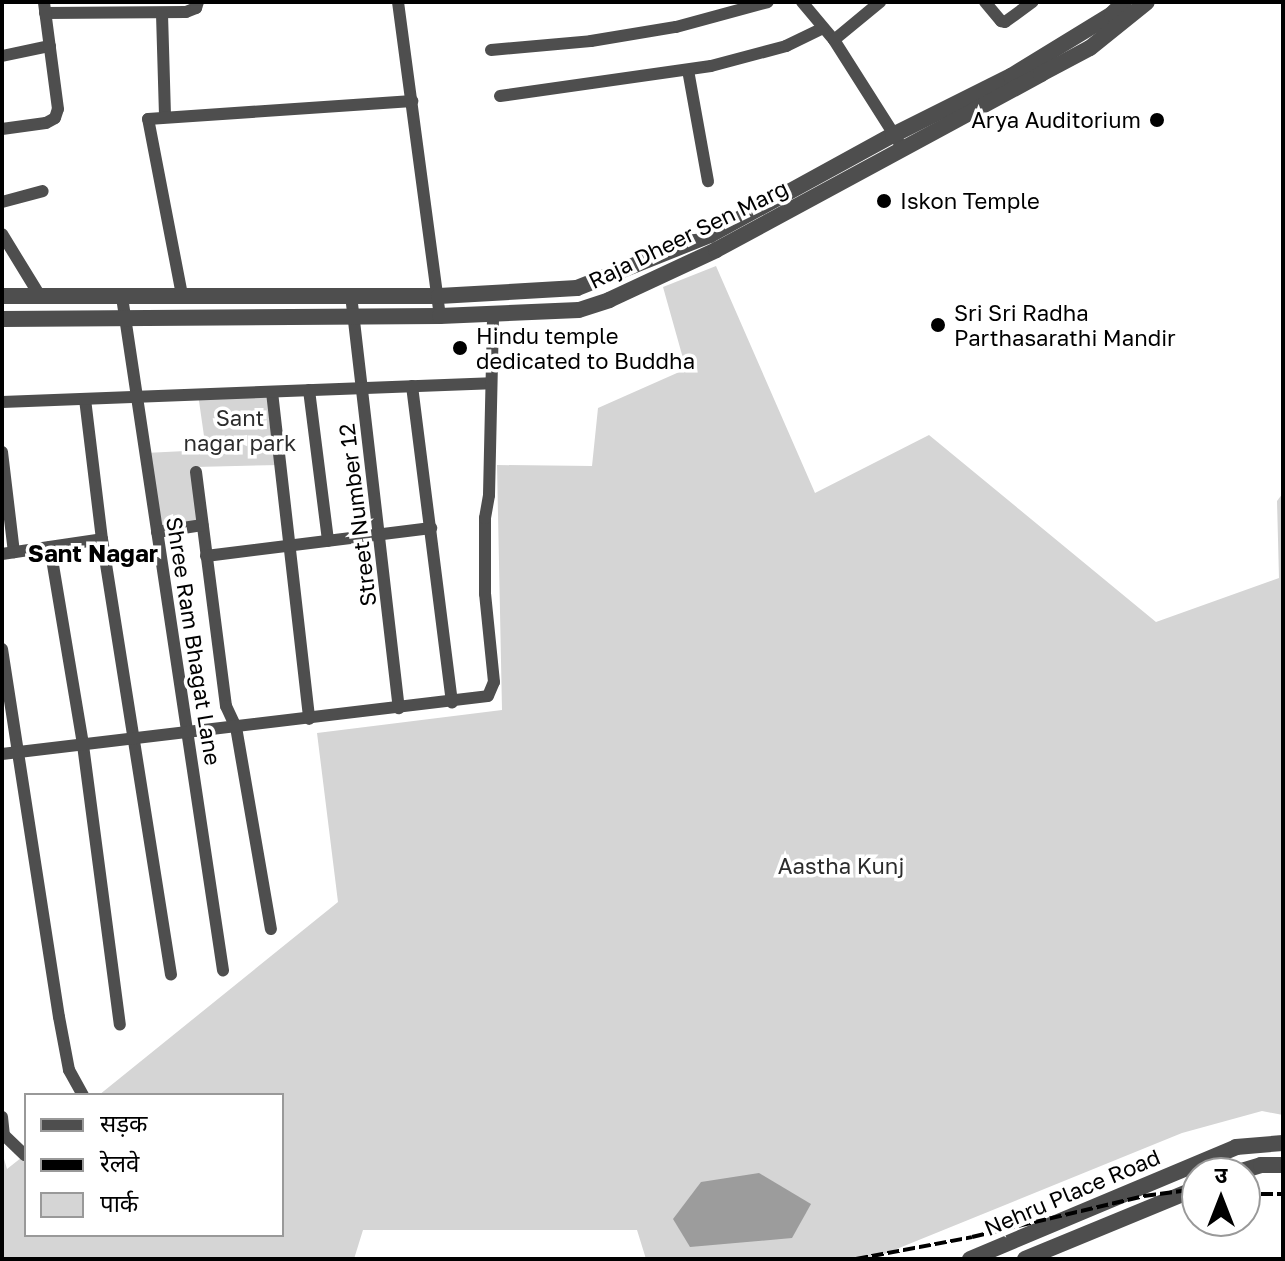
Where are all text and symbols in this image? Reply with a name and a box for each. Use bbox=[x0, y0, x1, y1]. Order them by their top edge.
place label: Arya Auditorium bbox=[971, 107, 1141, 133]
marker: Arya Auditorium bbox=[1148, 111, 1166, 129]
street label: Raja Dheer Sen Marg bbox=[584, 174, 792, 294]
place label: Iskon Temple bbox=[900, 188, 1040, 214]
marker: Iskon Temple bbox=[875, 192, 893, 210]
place label: Sri Sri Radha Parthasarathi Mandir bbox=[954, 299, 1176, 350]
marker: Sri Sri Radha Parthasarathi Mandir bbox=[929, 316, 947, 334]
place label: Hindu temple dedicated to Buddha bbox=[476, 322, 695, 374]
marker: Hindu temple dedicated to Buddha bbox=[451, 339, 469, 357]
park label: Sant nagar park bbox=[184, 404, 296, 456]
street label: Street Number 12 bbox=[333, 422, 381, 608]
street label: Shree Ram Bhagat Lane bbox=[161, 515, 227, 767]
district label: Sant Nagar bbox=[28, 539, 158, 567]
park label: Aastha Kunj bbox=[778, 853, 904, 879]
legend bbox=[24, 1093, 284, 1237]
text: सड़क bbox=[100, 1108, 148, 1137]
street label: Nehru Place Road bbox=[980, 1143, 1164, 1241]
text: रेलवे bbox=[100, 1148, 139, 1177]
north arrow bbox=[1181, 1157, 1261, 1237]
text: उ bbox=[1215, 1161, 1227, 1188]
text: पार्क bbox=[100, 1188, 138, 1217]

